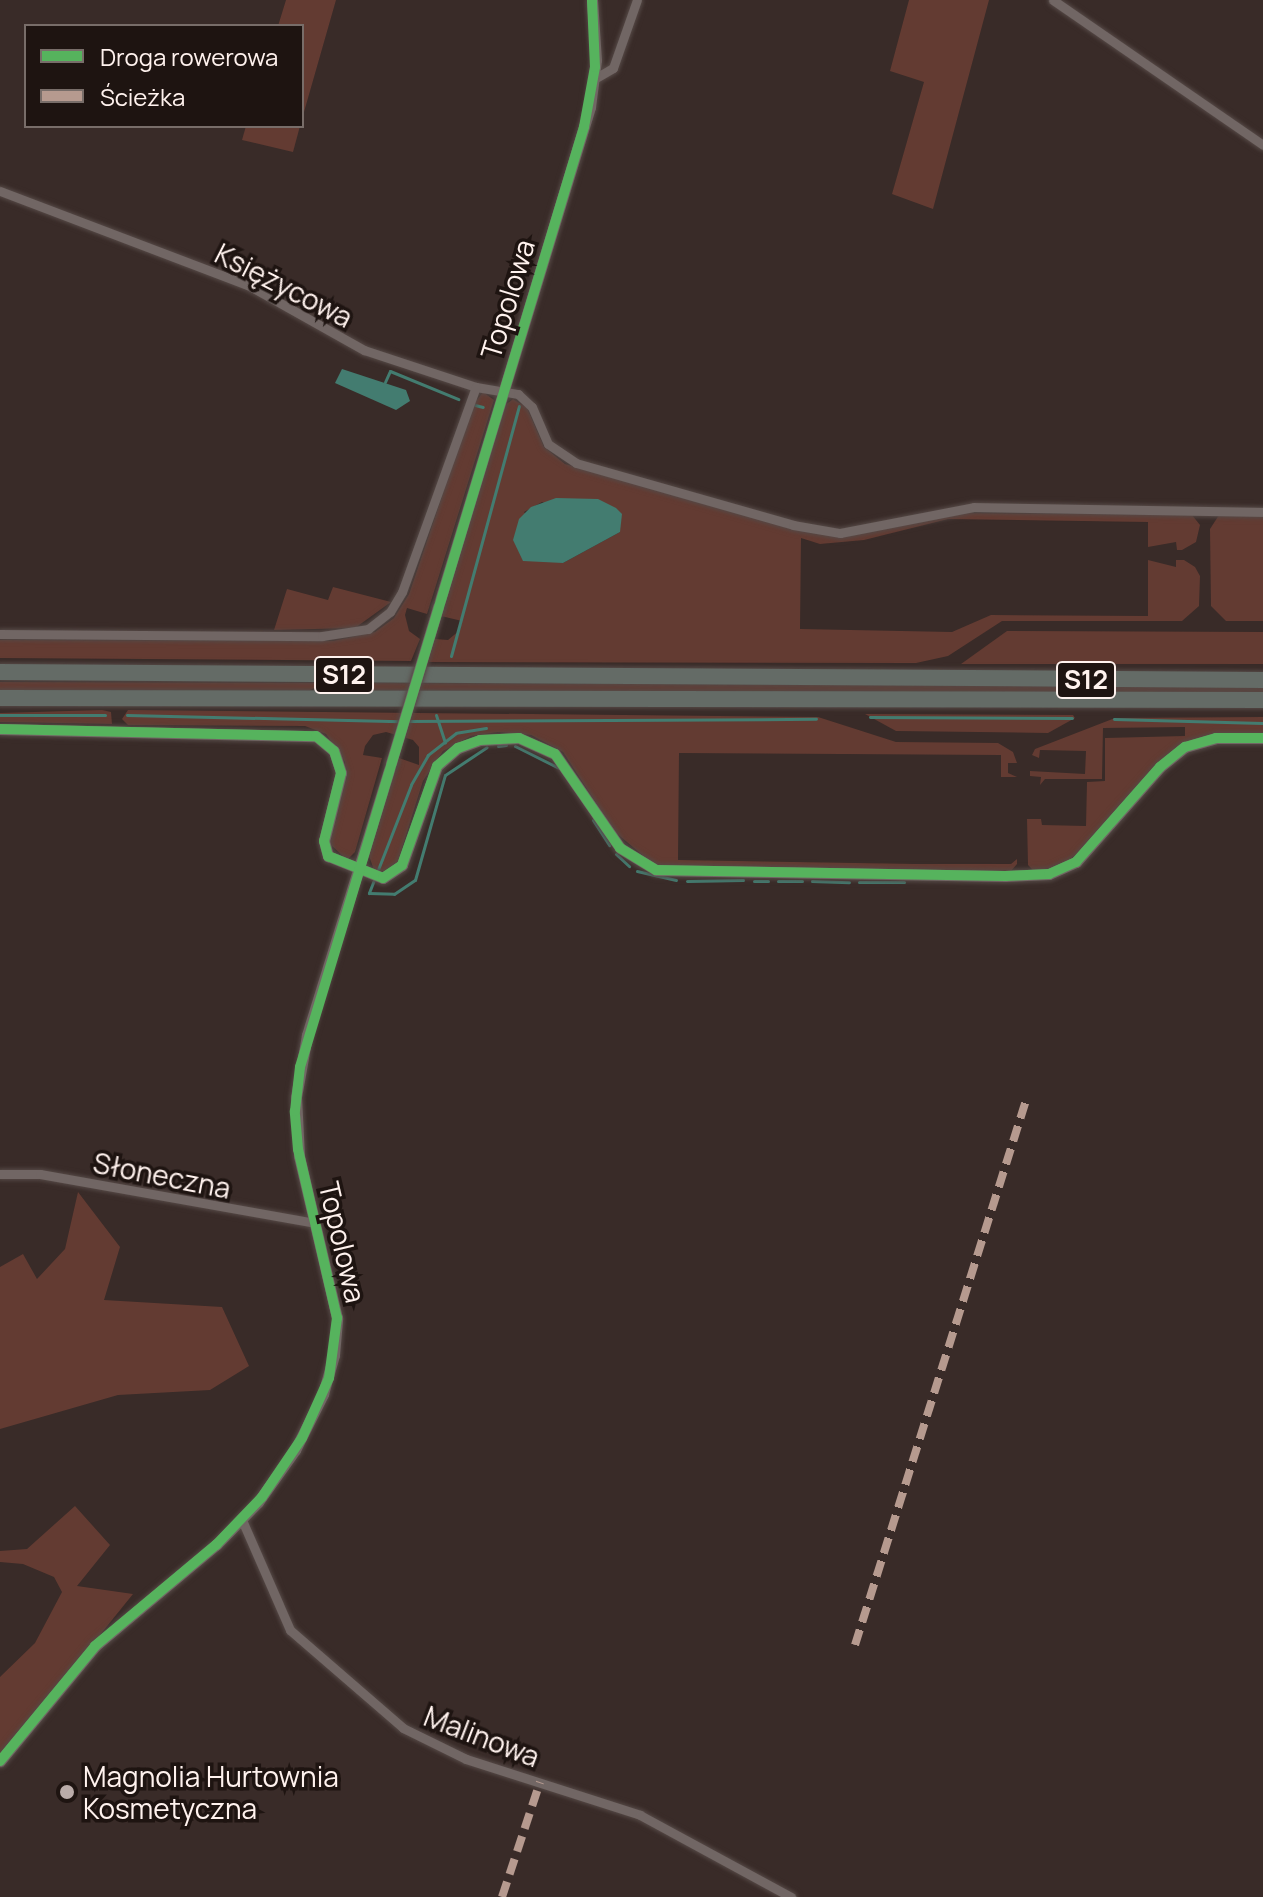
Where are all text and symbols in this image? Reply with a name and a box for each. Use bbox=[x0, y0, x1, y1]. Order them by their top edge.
legend bbox=[24, 24, 304, 128]
text: Droga rowerowa bbox=[100, 40, 278, 73]
text: Ścieżka bbox=[100, 80, 185, 113]
street label: Topolowa bbox=[473, 235, 541, 363]
street label: Księżycowa bbox=[210, 236, 358, 334]
road number: S12 bbox=[314, 653, 374, 697]
road number: S12 bbox=[1056, 658, 1116, 702]
street label: Słoneczna bbox=[90, 1145, 234, 1205]
street label: Topolowa bbox=[313, 1178, 373, 1306]
street label: Malinowa bbox=[420, 1699, 544, 1773]
place label: Magnolia Hurtownia Kosmetyczna bbox=[83, 1759, 339, 1825]
marker: Magnolia Hurtownia Kosmetyczna bbox=[58, 1783, 76, 1801]

